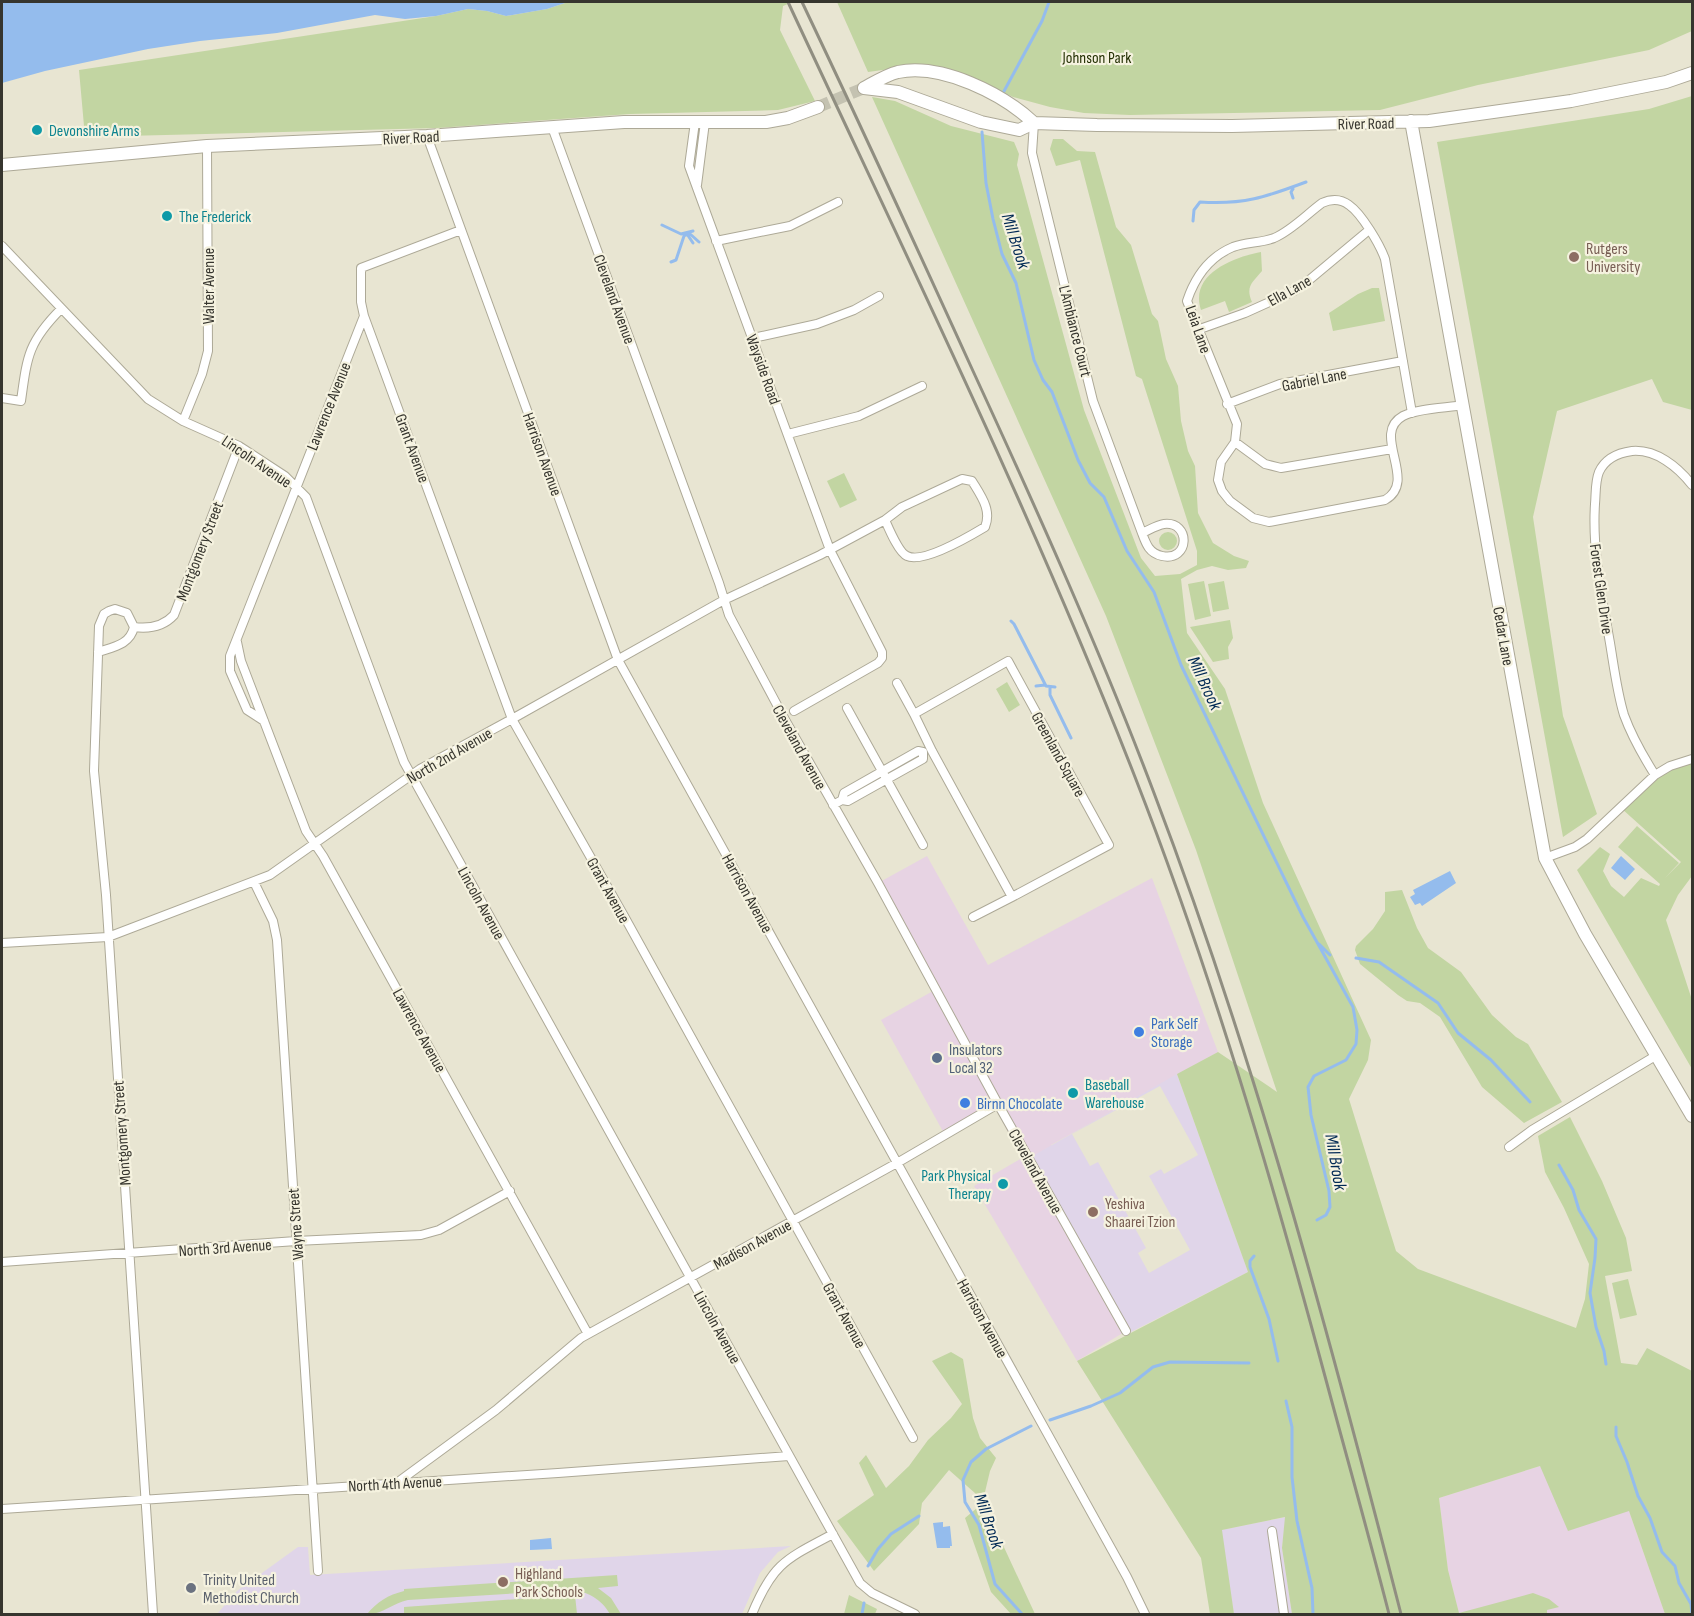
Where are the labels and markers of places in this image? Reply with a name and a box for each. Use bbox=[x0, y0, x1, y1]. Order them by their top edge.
place label: Devonshire Arms bbox=[49, 122, 140, 141]
marker: Devonshire Arms bbox=[30, 123, 44, 137]
place label: The Frederick bbox=[179, 208, 251, 227]
marker: The Frederick bbox=[160, 209, 174, 223]
place label: Rutgers University bbox=[1586, 240, 1640, 277]
marker: Rutgers University bbox=[1567, 250, 1581, 264]
place label: Park Self Storage bbox=[1151, 1015, 1198, 1052]
marker: Park Self Storage bbox=[1132, 1025, 1146, 1039]
place label: Insulators Local 32 bbox=[949, 1041, 1002, 1078]
marker: Insulators Local 32 bbox=[930, 1051, 944, 1065]
place label: Baseball Warehouse bbox=[1085, 1076, 1144, 1113]
marker: Baseball Warehouse bbox=[1066, 1086, 1080, 1100]
place label: Birnn Chocolate bbox=[977, 1095, 1062, 1114]
marker: Birnn Chocolate bbox=[958, 1096, 972, 1110]
place label: Park Physical Therapy bbox=[921, 1167, 991, 1204]
marker: Park Physical Therapy bbox=[996, 1177, 1010, 1191]
place label: Yeshiva Shaarei Tzion bbox=[1105, 1195, 1175, 1232]
marker: Yeshiva Shaarei Tzion bbox=[1086, 1205, 1100, 1219]
place label: Highland Park Schools bbox=[515, 1565, 583, 1602]
place label: Trinity United Methodist Church bbox=[203, 1571, 299, 1608]
marker: Highland Park Schools bbox=[496, 1575, 510, 1589]
marker: Trinity United Methodist Church bbox=[184, 1581, 198, 1595]

